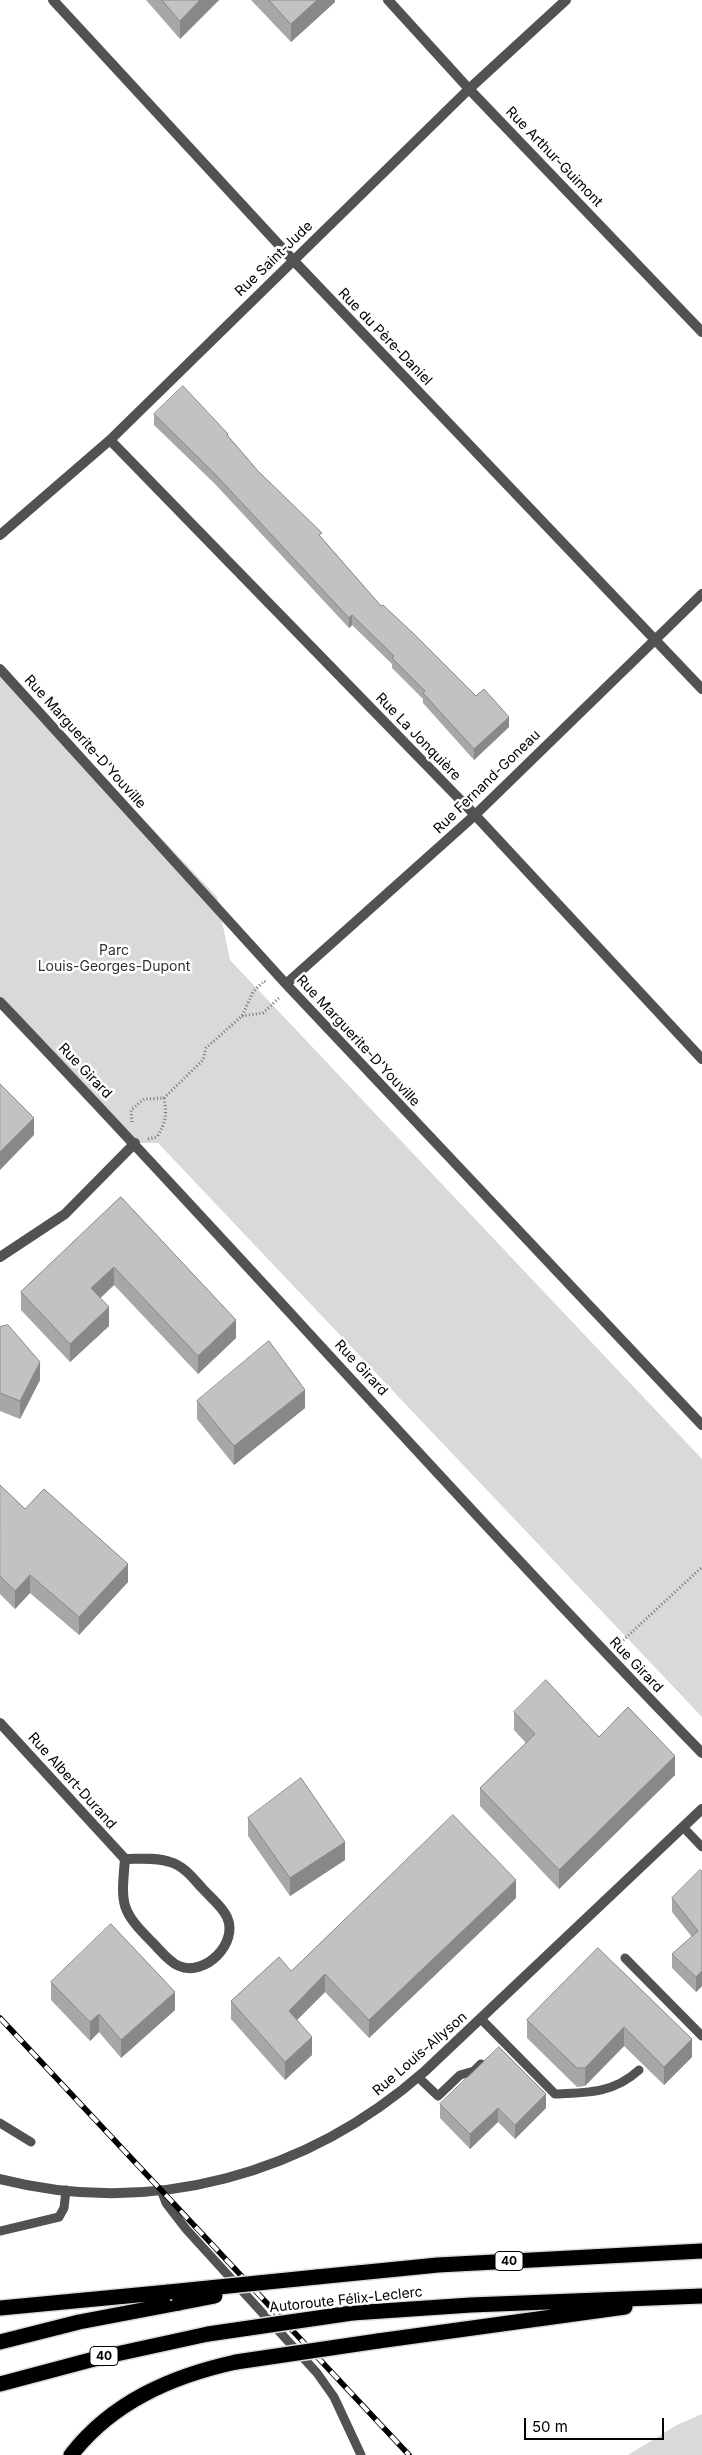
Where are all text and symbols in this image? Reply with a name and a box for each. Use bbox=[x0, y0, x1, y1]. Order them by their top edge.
street label: Rue Arthur-Guimont bbox=[502, 104, 606, 210]
street label: Rue Saint-Jude bbox=[232, 218, 316, 300]
street label: Rue du Père-Daniel bbox=[334, 285, 436, 389]
street label: Rue Marguerite-D'Youville bbox=[21, 672, 149, 812]
street label: Rue La Jonquière bbox=[372, 690, 464, 784]
street label: Rue Fernand-Goneau bbox=[430, 727, 544, 837]
park label: Parc Louis-Georges-Dupont bbox=[38, 943, 190, 976]
street label: Rue Marguerite-D'Youville bbox=[293, 972, 423, 1110]
street label: Rue Girard bbox=[55, 1040, 115, 1102]
street label: Rue Girard bbox=[331, 1337, 391, 1399]
street label: Rue Girard bbox=[606, 1634, 666, 1696]
street label: Rue Albert-Durand bbox=[24, 1729, 120, 1833]
street label: Rue Louis-Allyson bbox=[370, 2009, 470, 2099]
road number: 40 bbox=[495, 2252, 523, 2270]
street label: Autoroute Félix-Leclerc bbox=[268, 2284, 424, 2316]
road number: 40 bbox=[90, 2346, 118, 2366]
scale bar bbox=[527, 2408, 667, 2440]
text: 50 m bbox=[532, 2417, 568, 2436]

